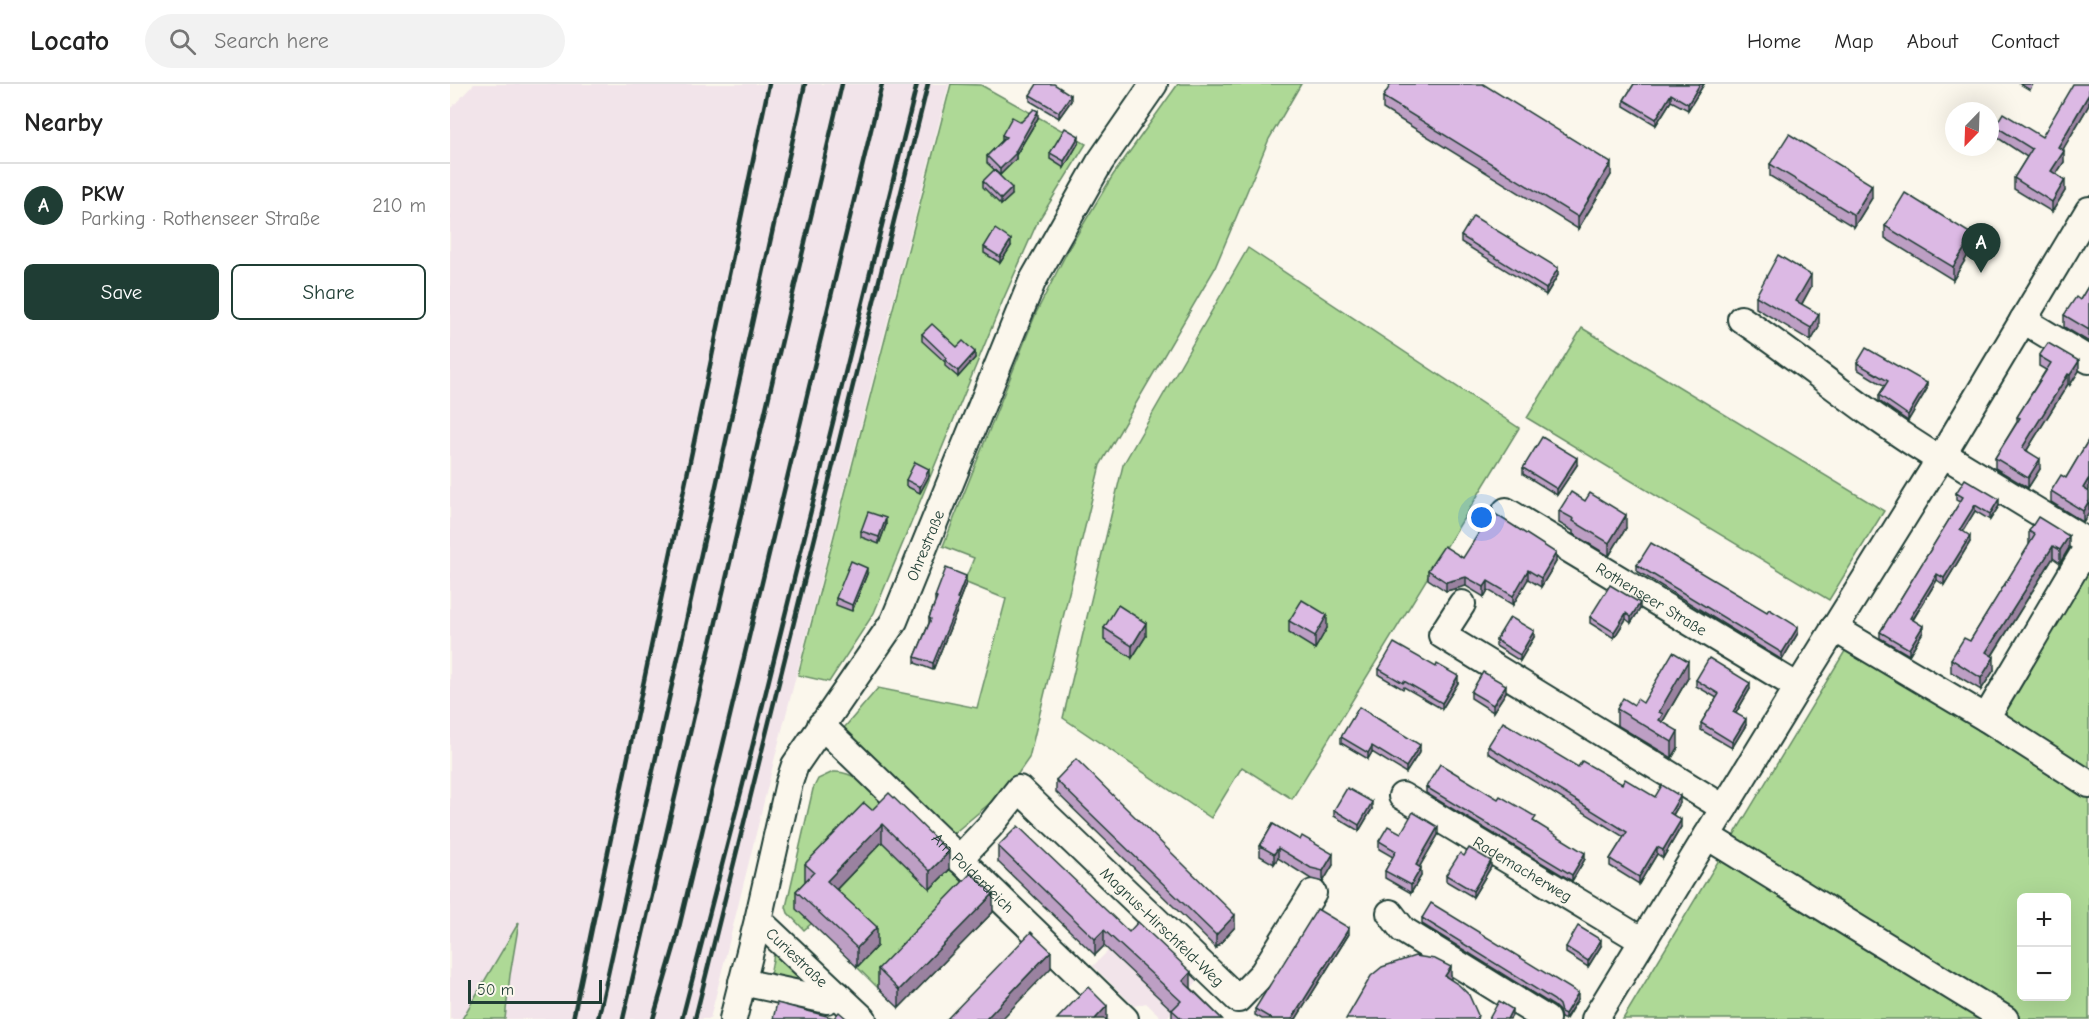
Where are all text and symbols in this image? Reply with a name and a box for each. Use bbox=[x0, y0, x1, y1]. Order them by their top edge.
search box bbox=[145, 14, 565, 68]
text: Locato bbox=[30, 25, 109, 57]
icon: search bbox=[166, 25, 199, 58]
text: Search here bbox=[214, 28, 329, 54]
text: Home bbox=[1747, 29, 1801, 53]
text: Map bbox=[1834, 29, 1874, 53]
text: About bbox=[1907, 29, 1958, 53]
text: Contact bbox=[1991, 29, 2059, 53]
north arrow bbox=[1945, 102, 1999, 156]
text: Nearby bbox=[24, 108, 103, 138]
text: PKW bbox=[81, 181, 124, 207]
text: A bbox=[38, 194, 49, 217]
text: 210 m bbox=[372, 194, 426, 217]
text: Parking · Rothenseer Straße bbox=[81, 207, 320, 230]
pin: A bbox=[1962, 224, 2000, 273]
button: Save bbox=[24, 264, 219, 320]
button: Share bbox=[231, 264, 426, 320]
your location bbox=[1467, 503, 1496, 532]
street label: Ohrestraße bbox=[903, 508, 948, 584]
street label: Rothenseer Straße bbox=[1592, 559, 1710, 640]
street label: Am Polderdeich bbox=[928, 829, 1017, 917]
street label: Rademacherweg bbox=[1470, 833, 1575, 906]
street label: Magnus-Hirschfeld-Weg bbox=[1096, 864, 1227, 991]
map controls bbox=[2017, 893, 2071, 1001]
button: + bbox=[2017, 893, 2071, 947]
street label: Curiestraße bbox=[762, 924, 831, 991]
button: − bbox=[2017, 947, 2071, 1001]
scale bar bbox=[468, 977, 602, 1004]
text: 50 m bbox=[477, 981, 514, 999]

